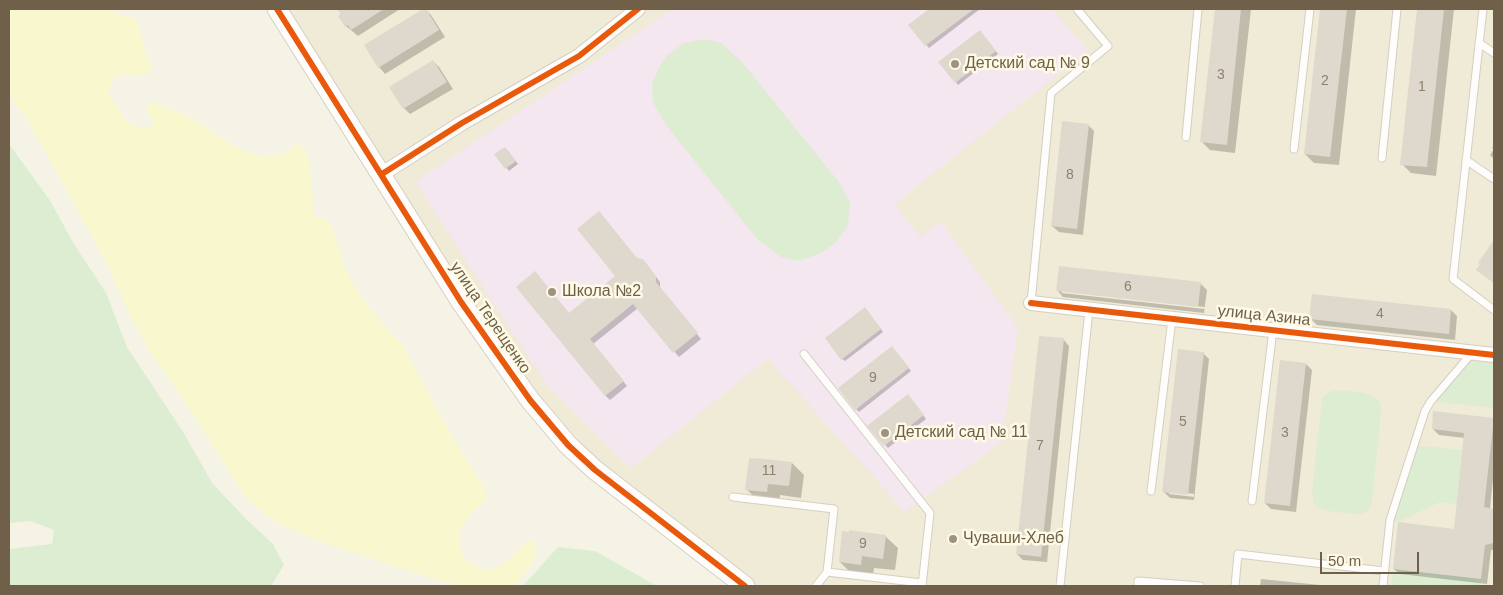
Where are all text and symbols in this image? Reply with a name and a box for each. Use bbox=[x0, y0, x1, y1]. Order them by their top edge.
place label: Детский сад № 9 bbox=[965, 54, 1090, 74]
marker: Детский сад № 9 bbox=[949, 58, 961, 70]
house number: 3 bbox=[1217, 67, 1225, 83]
house number: 2 bbox=[1321, 73, 1329, 89]
house number: 1 bbox=[1418, 79, 1426, 95]
house number: 8 bbox=[1066, 167, 1074, 183]
street label: улица Терещенко bbox=[445, 258, 535, 378]
house number: 6 bbox=[1124, 279, 1132, 295]
place label: Школа №2 bbox=[562, 282, 641, 302]
marker: Школа №2 bbox=[546, 286, 558, 298]
street label: улица Азина bbox=[1217, 302, 1311, 330]
house number: 4 bbox=[1376, 306, 1384, 322]
house number: 9 bbox=[869, 370, 877, 386]
house number: 5 bbox=[1179, 414, 1187, 430]
place label: Детский сад № 11 bbox=[895, 423, 1028, 443]
house number: 3 bbox=[1281, 425, 1289, 441]
marker: Детский сад № 11 bbox=[879, 427, 891, 439]
house number: 7 bbox=[1036, 438, 1044, 454]
house number: 11 bbox=[762, 463, 776, 479]
place label: Чуваши-Хлеб bbox=[963, 529, 1064, 549]
marker: Чуваши-Хлеб bbox=[947, 533, 959, 545]
house number: 9 bbox=[859, 536, 867, 552]
scale bar bbox=[1323, 542, 1422, 574]
text: 50 m bbox=[1328, 552, 1361, 569]

